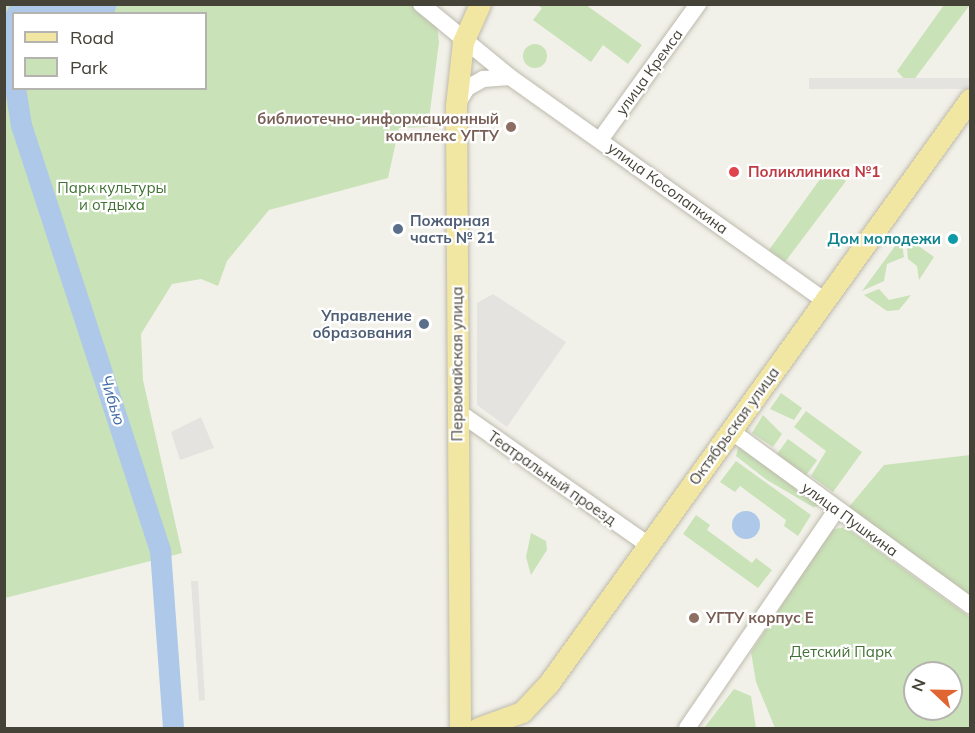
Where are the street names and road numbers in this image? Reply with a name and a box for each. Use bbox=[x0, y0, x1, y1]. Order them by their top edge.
street label: улица Кремса bbox=[612, 26, 686, 118]
street label: улица Косолапкина bbox=[604, 138, 732, 238]
street label: Первомайская улица bbox=[448, 287, 466, 441]
street label: Октябрьская улица bbox=[685, 363, 783, 489]
street label: Театральный проезд bbox=[484, 427, 620, 529]
street label: улица Пушкина bbox=[798, 478, 902, 560]

